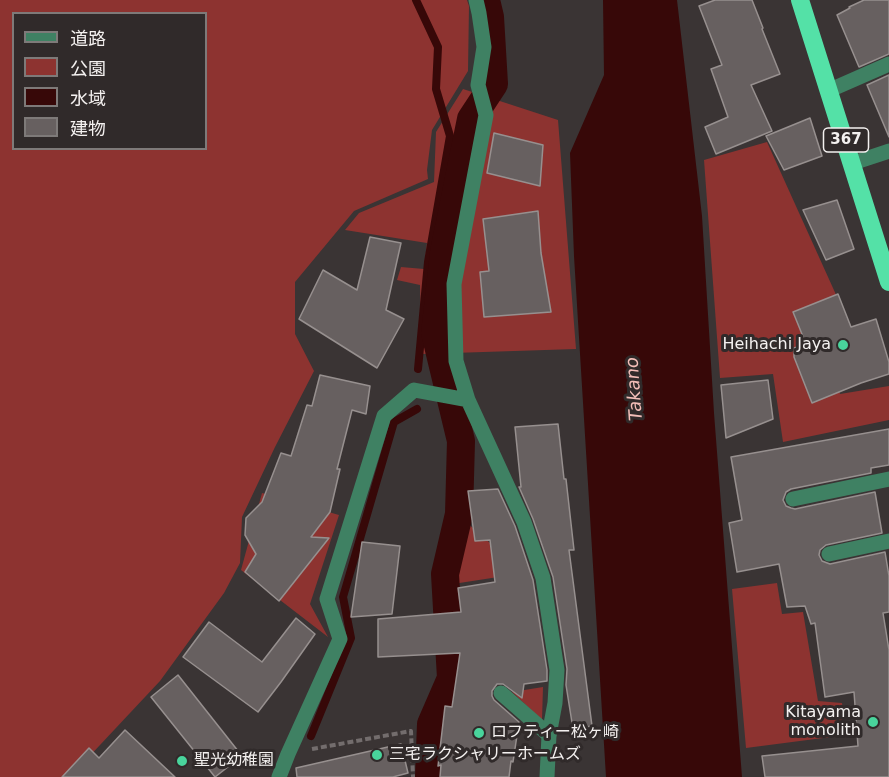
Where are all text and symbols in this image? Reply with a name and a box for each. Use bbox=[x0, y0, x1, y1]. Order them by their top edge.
legend bbox=[12, 12, 207, 150]
text: 道路 bbox=[70, 28, 106, 49]
text: 公園 bbox=[70, 58, 106, 79]
text: 水域 bbox=[70, 88, 106, 109]
text: 建物 bbox=[70, 118, 106, 139]
road number: 367 bbox=[824, 128, 868, 152]
place label: Heihachi Jaya bbox=[722, 335, 831, 355]
marker: Heihachi Jaya bbox=[836, 338, 850, 352]
water label: Takano bbox=[622, 356, 648, 422]
place label: Kitayama monolith bbox=[785, 703, 861, 741]
marker: Kitayama monolith bbox=[866, 715, 880, 729]
place label: ロフティー松ヶ崎 bbox=[491, 723, 619, 743]
marker: ロフティー松ヶ崎 bbox=[472, 726, 486, 740]
place label: 三宅ラクシャリーホームズ bbox=[389, 745, 581, 765]
marker: 三宅ラクシャリーホームズ bbox=[370, 748, 384, 762]
place label: 聖光幼稚園 bbox=[194, 751, 274, 771]
marker: 聖光幼稚園 bbox=[175, 754, 189, 768]

